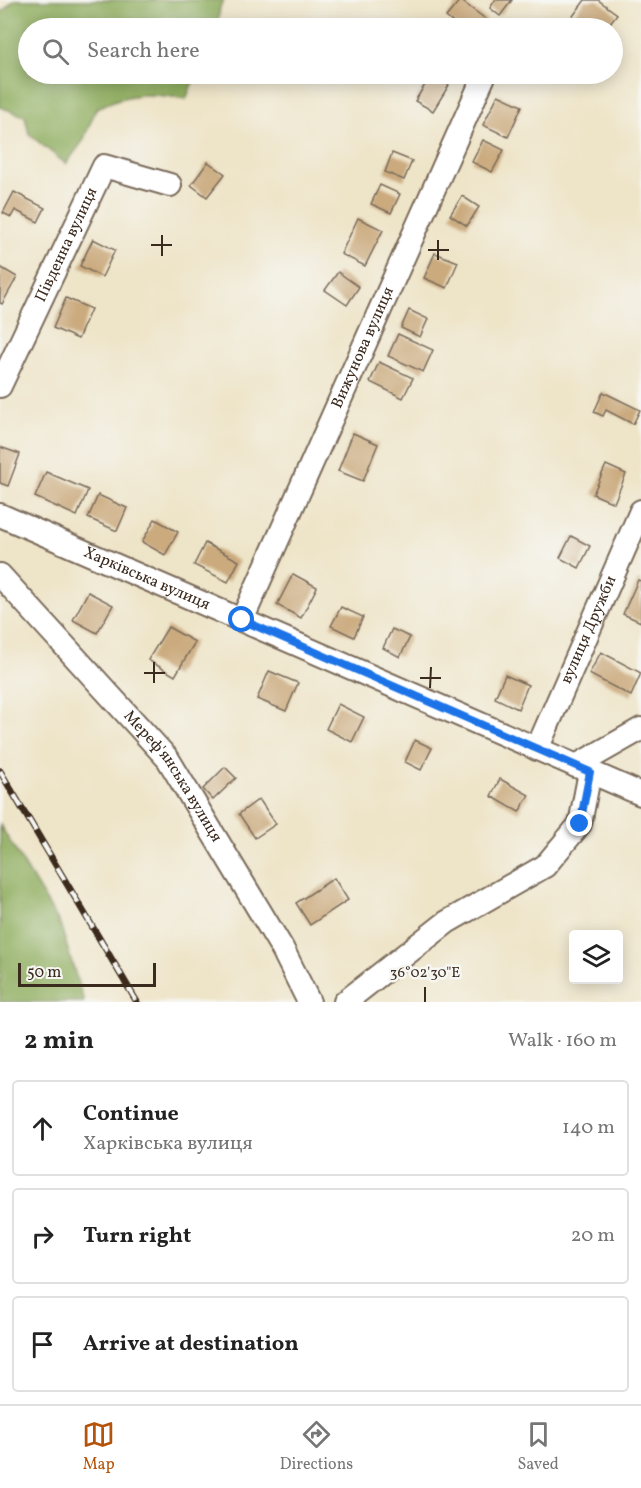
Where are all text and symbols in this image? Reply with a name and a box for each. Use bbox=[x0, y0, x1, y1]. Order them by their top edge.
search box bbox=[18, 18, 623, 84]
icon: search bbox=[39, 35, 72, 68]
text: Search here bbox=[87, 36, 200, 67]
street label: Південна вулиця bbox=[30, 184, 103, 306]
street label: Вижунова вулиця bbox=[326, 283, 400, 412]
street label: Харківська вулиця bbox=[80, 542, 213, 616]
street label: вулиця Дружби bbox=[556, 572, 622, 687]
route start bbox=[228, 606, 254, 632]
street label: Мереф'янська вулиця bbox=[118, 706, 227, 847]
route end bbox=[566, 810, 592, 836]
map controls bbox=[569, 930, 623, 984]
button: layers bbox=[569, 930, 623, 984]
scale bar bbox=[18, 960, 156, 988]
text: 50 m bbox=[27, 962, 61, 984]
text: 36°02'30"E bbox=[390, 963, 460, 984]
text: 2 min bbox=[24, 1023, 94, 1059]
text: Walk · 160 m bbox=[508, 1027, 617, 1055]
text: Continue bbox=[83, 1099, 179, 1130]
icon: ahead bbox=[26, 1112, 59, 1145]
text: 140 m bbox=[562, 1114, 615, 1142]
text: Харківська вулиця bbox=[83, 1130, 253, 1158]
icon: right bbox=[26, 1220, 59, 1253]
text: Turn right bbox=[83, 1221, 191, 1252]
text: 20 m bbox=[571, 1222, 615, 1250]
icon: arrive bbox=[26, 1328, 59, 1361]
text: Arrive at destination bbox=[83, 1329, 299, 1360]
tab: Map bbox=[82, 1418, 115, 1476]
tab: Directions bbox=[280, 1418, 353, 1476]
tab: Saved bbox=[518, 1418, 559, 1476]

